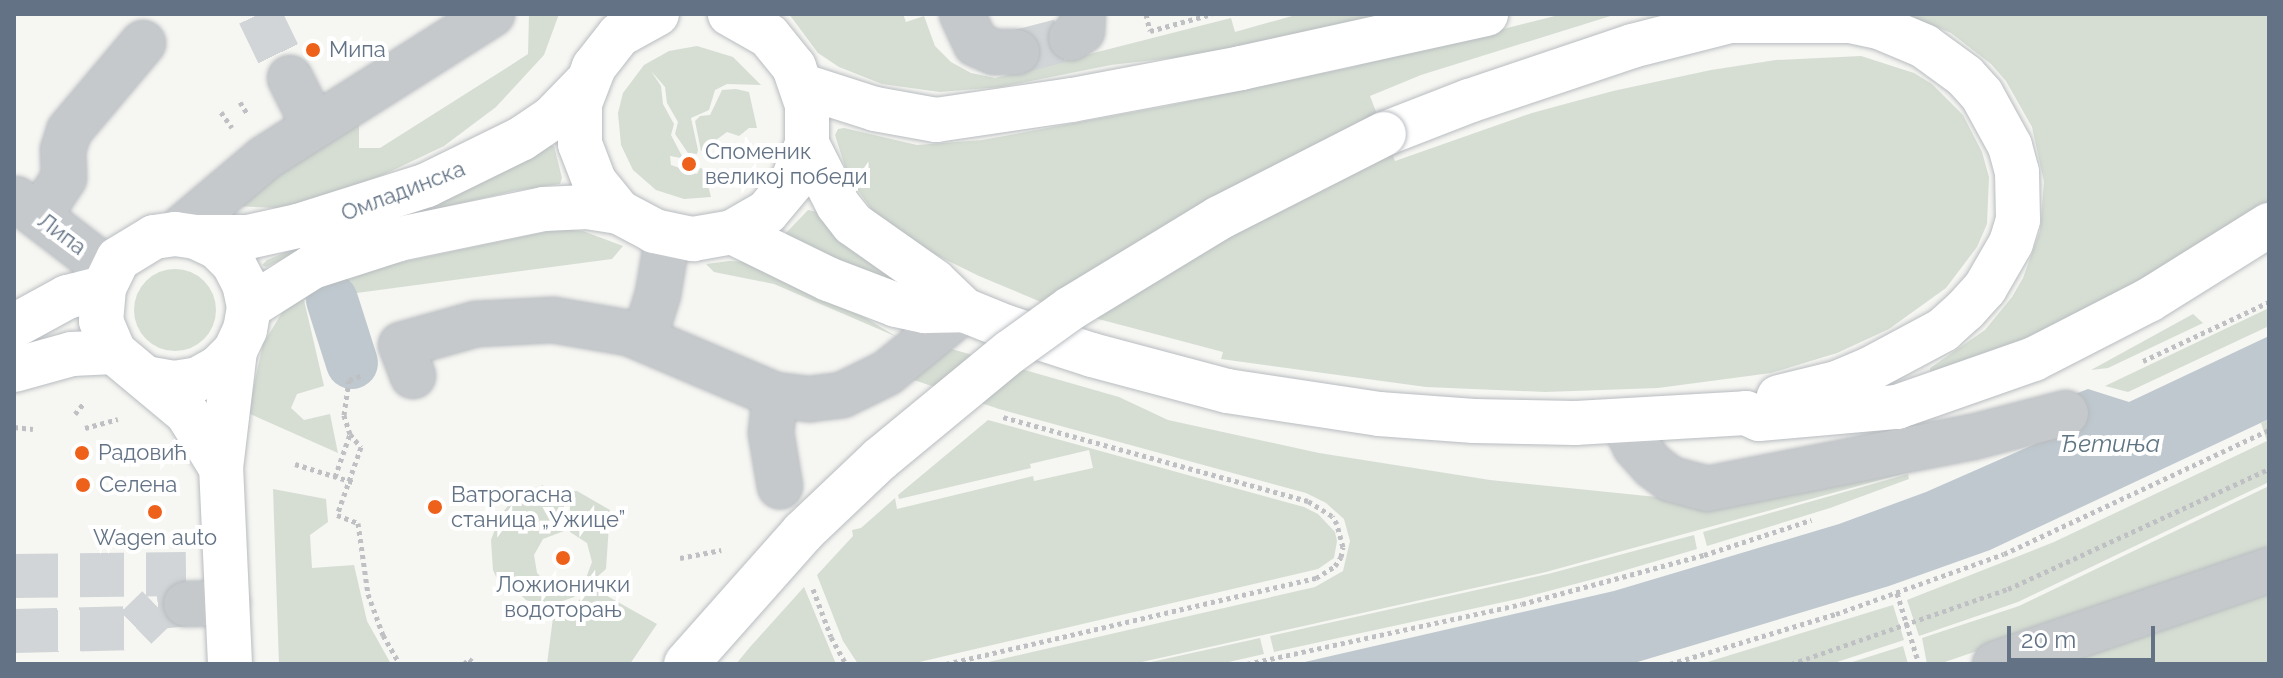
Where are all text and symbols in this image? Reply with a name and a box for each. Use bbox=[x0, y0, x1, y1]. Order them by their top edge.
place label: Мипа bbox=[329, 37, 386, 63]
marker: Мипа bbox=[304, 41, 322, 59]
place label: Споменик великој победи bbox=[705, 138, 867, 190]
street label: Омладинска bbox=[337, 155, 469, 227]
marker: Споменик великој победи bbox=[680, 155, 698, 173]
street label: Липа bbox=[33, 207, 91, 261]
water label: Ђетиња bbox=[2060, 430, 2160, 458]
place label: Радовић bbox=[98, 440, 187, 466]
marker: Радовић bbox=[73, 444, 91, 462]
place label: Селена bbox=[99, 472, 177, 498]
marker: Селена bbox=[74, 476, 92, 494]
place label: Ватрогасна станица „Ужице” bbox=[451, 481, 625, 532]
marker: Ватрогасна станица „Ужице” bbox=[426, 498, 444, 516]
marker: Wagen auto bbox=[146, 503, 164, 521]
place label: Wagen auto bbox=[93, 525, 217, 551]
marker: Ложионички водоторањ bbox=[554, 549, 572, 567]
place label: Ложионички водоторањ bbox=[496, 571, 630, 622]
scale bar bbox=[2011, 610, 2159, 660]
text: 20 m bbox=[2021, 625, 2076, 654]

